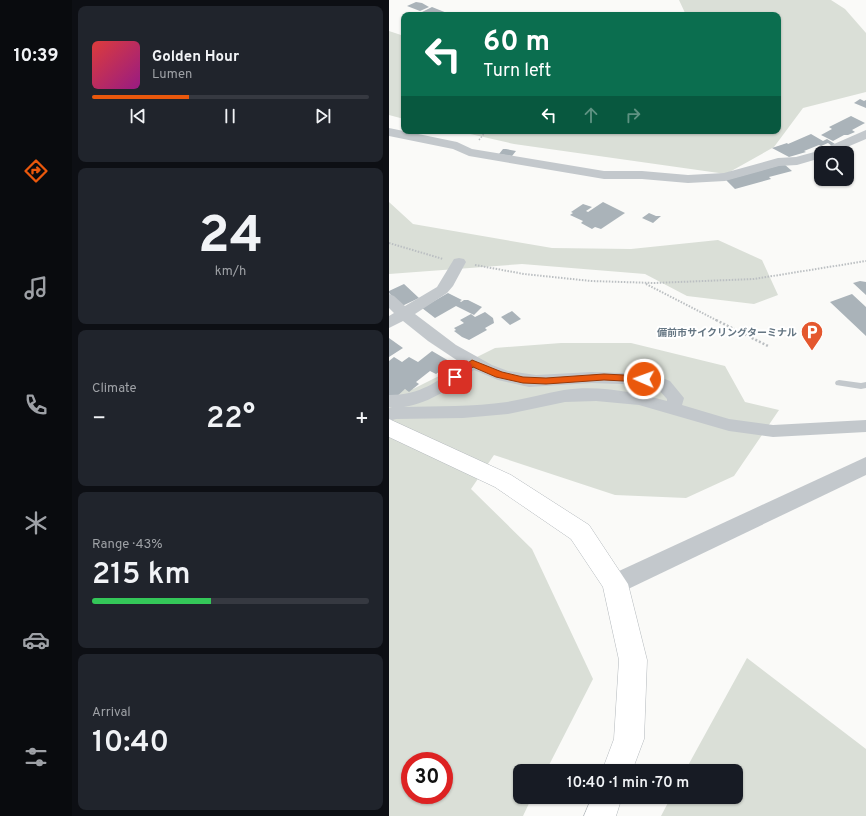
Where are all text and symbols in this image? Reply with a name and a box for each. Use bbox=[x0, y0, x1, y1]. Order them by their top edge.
text: 60 m bbox=[483, 25, 550, 61]
icon: left bbox=[417, 28, 469, 80]
text: 10:39 bbox=[13, 45, 59, 68]
text: Golden Hour bbox=[152, 48, 239, 67]
text: Turn left bbox=[483, 60, 551, 83]
text: Lumen bbox=[152, 67, 192, 83]
icon: left bbox=[538, 104, 560, 126]
icon: ahead bbox=[580, 104, 602, 126]
icon: right bbox=[622, 104, 644, 126]
icon: previous bbox=[127, 105, 149, 127]
icon: pause bbox=[219, 105, 241, 127]
icon: next bbox=[312, 105, 334, 127]
map controls bbox=[814, 146, 854, 186]
button: search bbox=[814, 146, 854, 186]
icon: directions bbox=[22, 157, 50, 185]
text: 24 bbox=[198, 205, 263, 271]
text: km/h bbox=[215, 264, 246, 280]
icon: music bbox=[22, 274, 50, 302]
parking icon: 備前市サイクリングターミナル bbox=[799, 319, 825, 352]
place label: 備前市サイクリングターミナル bbox=[656, 327, 797, 340]
position arrow bbox=[623, 358, 665, 400]
pin bbox=[438, 360, 472, 394]
icon: arrive bbox=[444, 366, 466, 388]
text: Climate bbox=[92, 381, 137, 397]
icon: phone bbox=[22, 391, 50, 419]
text: 22° bbox=[206, 401, 255, 438]
text: − bbox=[92, 406, 106, 433]
text: + bbox=[355, 406, 369, 433]
icon: climate bbox=[22, 509, 50, 537]
text: Range · 43% bbox=[92, 537, 163, 553]
text: 215 km bbox=[92, 557, 190, 594]
icon: car bbox=[22, 626, 50, 654]
text: Arrival bbox=[92, 705, 131, 721]
text: 10:40 bbox=[92, 725, 169, 762]
icon: filters bbox=[22, 743, 50, 771]
speed limit sign: 30 bbox=[401, 752, 453, 804]
text: 10:40 · 1 min · 70 m bbox=[567, 774, 689, 793]

